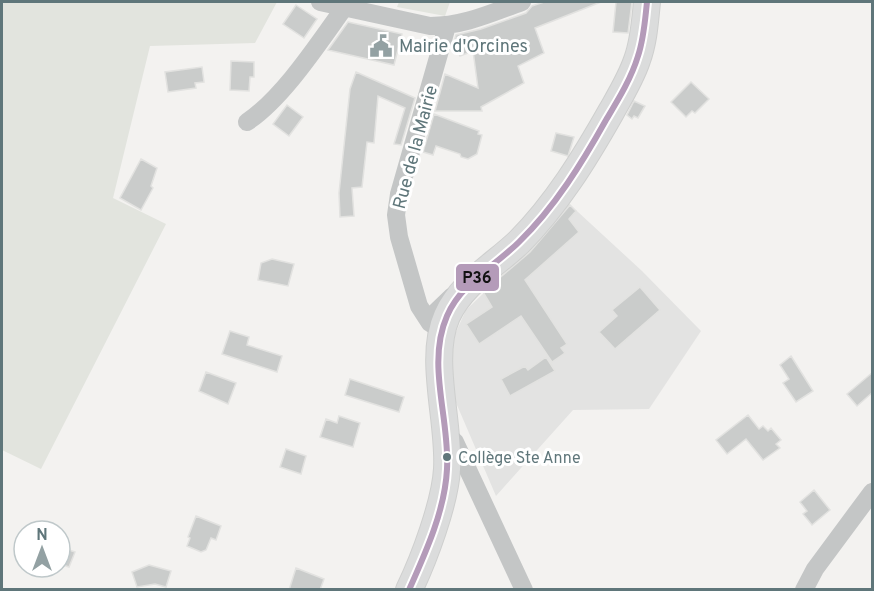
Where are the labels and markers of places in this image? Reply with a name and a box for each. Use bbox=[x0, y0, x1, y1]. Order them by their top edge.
public building icon: Mairie d'Orcines bbox=[368, 33, 394, 59]
place label: Mairie d'Orcines bbox=[399, 36, 528, 59]
place label: Collège Ste Anne bbox=[458, 449, 581, 469]
marker: Collège Ste Anne bbox=[441, 451, 453, 463]

